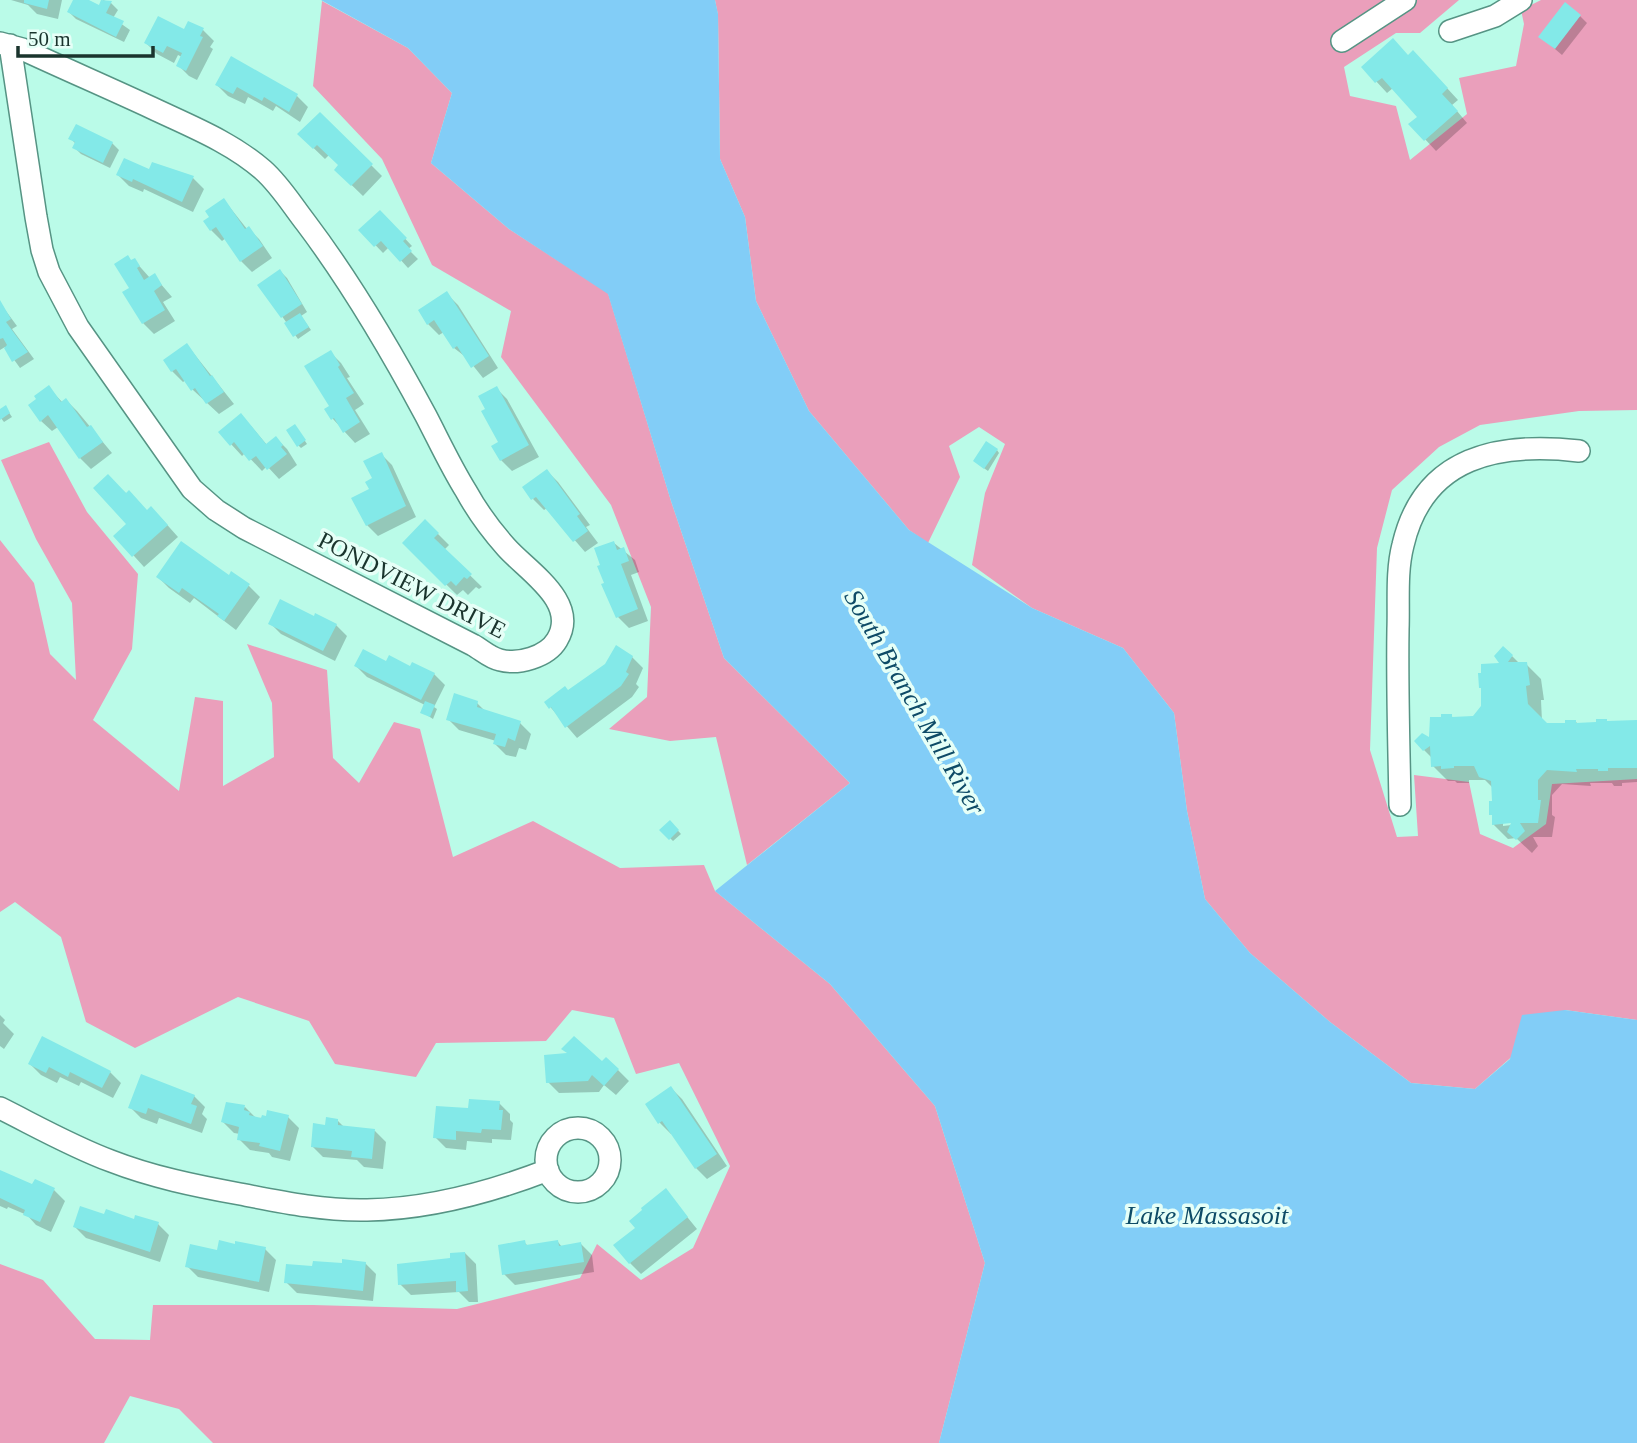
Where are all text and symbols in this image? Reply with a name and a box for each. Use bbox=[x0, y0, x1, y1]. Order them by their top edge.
scale bar bbox=[18, 14, 152, 58]
text: 50 m bbox=[28, 27, 71, 51]
street label: PONDVIEW DRIVE bbox=[314, 526, 510, 644]
water label: South Branch Mill River bbox=[838, 585, 991, 821]
water label: Lake Massasoit bbox=[1125, 1201, 1289, 1230]

